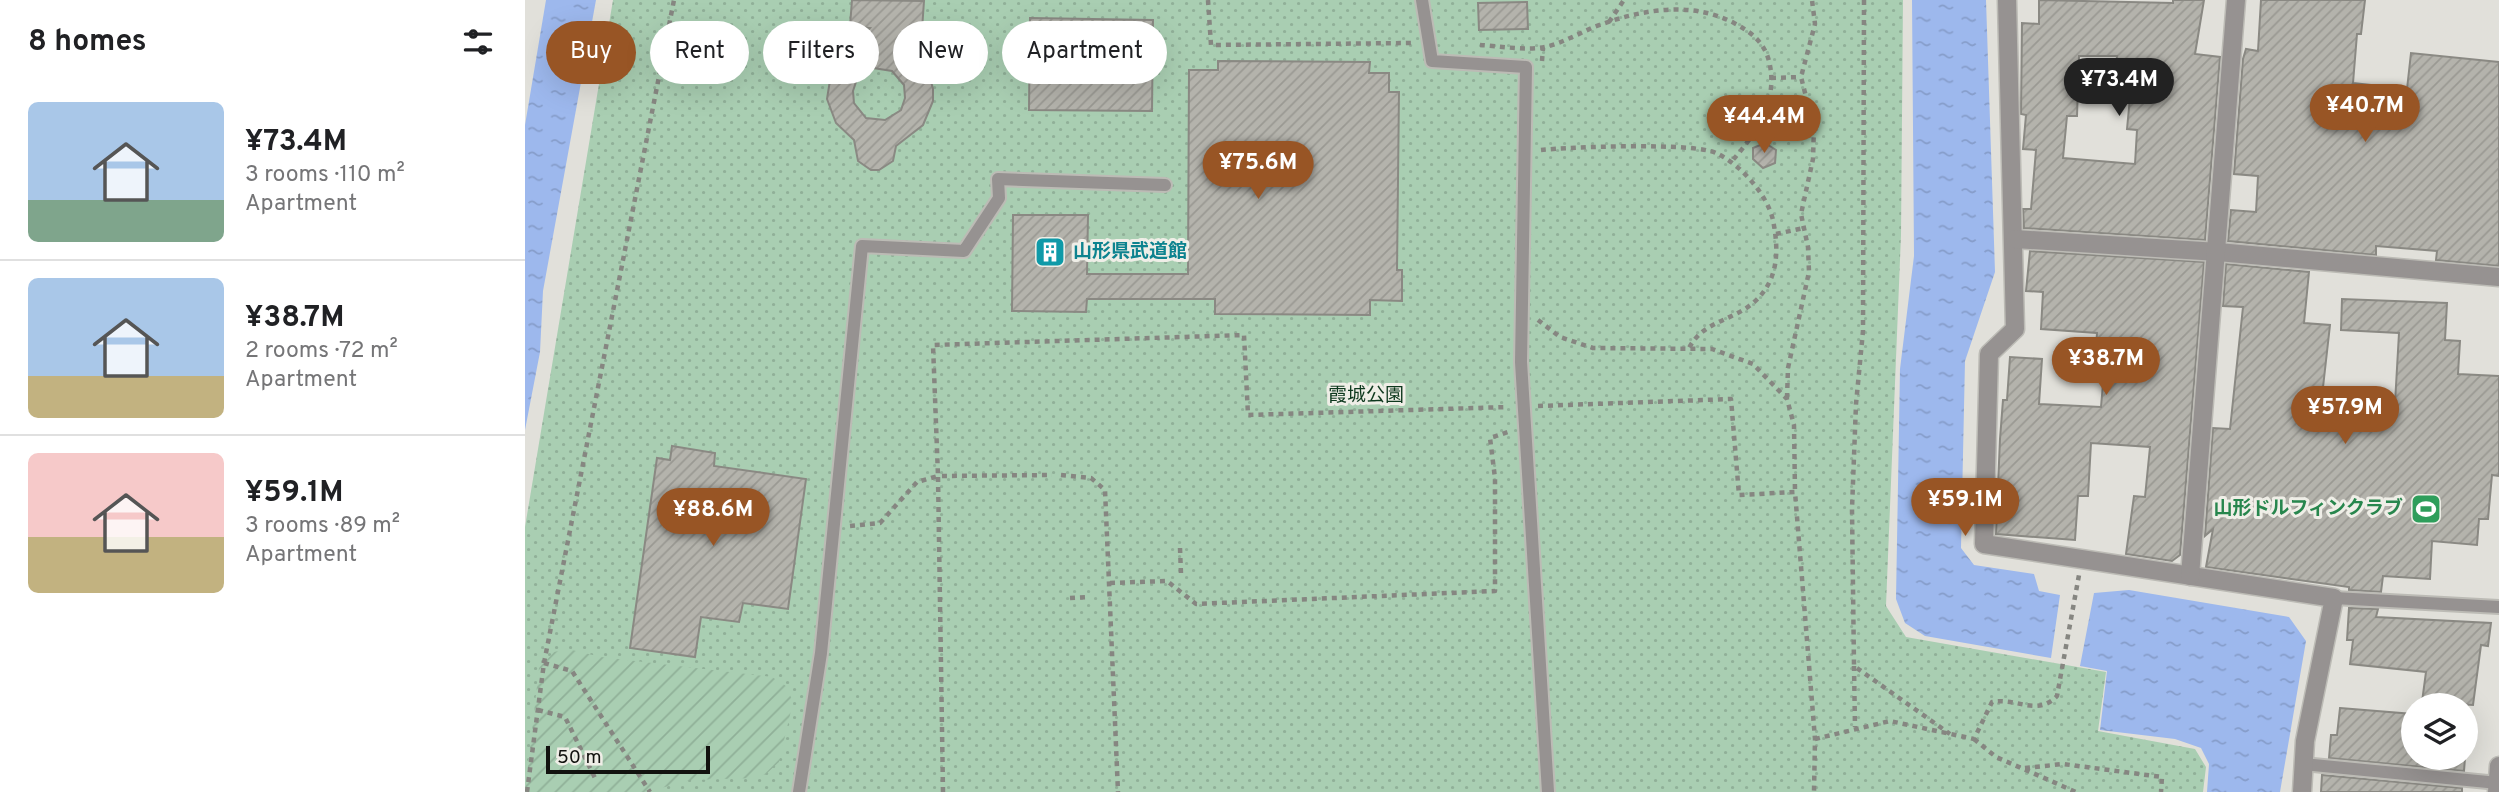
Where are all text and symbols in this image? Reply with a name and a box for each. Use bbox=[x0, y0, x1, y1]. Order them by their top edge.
chip: Buy bbox=[546, 21, 636, 84]
chip: Rent bbox=[650, 21, 749, 84]
chip: Filters bbox=[763, 21, 879, 84]
chip: New bbox=[893, 21, 988, 84]
chip: Apartment bbox=[1002, 21, 1167, 84]
icon: filters bbox=[459, 23, 497, 61]
text: 8 homes bbox=[28, 24, 147, 61]
pin: ¥73.4M bbox=[2062, 58, 2176, 118]
text: ¥73.4M bbox=[2080, 66, 2158, 95]
pin: ¥40.7M bbox=[2308, 85, 2422, 144]
text: ¥40.7M bbox=[2326, 92, 2404, 121]
pin: ¥44.4M bbox=[1707, 96, 1821, 155]
text: ¥44.4M bbox=[1723, 103, 1805, 132]
text: ¥73.4M bbox=[245, 124, 347, 161]
icon: home bbox=[84, 130, 168, 214]
pin: ¥75.6M bbox=[1201, 142, 1315, 201]
text: ¥75.6M bbox=[1219, 149, 1297, 178]
text: 3 rooms · 110 m² bbox=[245, 161, 405, 190]
text: Apartment bbox=[245, 190, 357, 219]
building icon: 山形県武道館 bbox=[1033, 235, 1067, 269]
place label: 山形県武道館 bbox=[1073, 240, 1187, 264]
text: ¥38.7M bbox=[245, 300, 344, 337]
icon: home bbox=[84, 306, 168, 390]
text: 2 rooms · 72 m² bbox=[245, 337, 398, 366]
pin: ¥38.7M bbox=[2049, 338, 2163, 397]
text: ¥38.7M bbox=[2068, 345, 2144, 374]
text: Apartment bbox=[245, 366, 357, 395]
park label: 霞城公園 bbox=[1328, 384, 1404, 408]
pin: ¥57.9M bbox=[2288, 386, 2402, 446]
text: ¥57.9M bbox=[2307, 394, 2383, 423]
text: ¥59.1M bbox=[245, 475, 344, 512]
pin: ¥59.1M bbox=[1908, 478, 2022, 538]
icon: home bbox=[84, 481, 168, 565]
text: ¥59.1M bbox=[1927, 486, 2003, 515]
pin: ¥88.6M bbox=[656, 489, 770, 548]
sports icon: 山形ドルフィンクラブ bbox=[2409, 492, 2443, 526]
text: ¥88.6M bbox=[673, 496, 753, 525]
place label: 山形ドルフィンクラブ bbox=[2213, 497, 2403, 521]
text: 3 rooms · 89 m² bbox=[245, 512, 400, 541]
text: Apartment bbox=[245, 541, 357, 570]
map controls bbox=[2401, 693, 2478, 770]
button: layers bbox=[2401, 693, 2478, 770]
scale bar bbox=[546, 743, 711, 775]
text: 50 m bbox=[557, 746, 602, 770]

